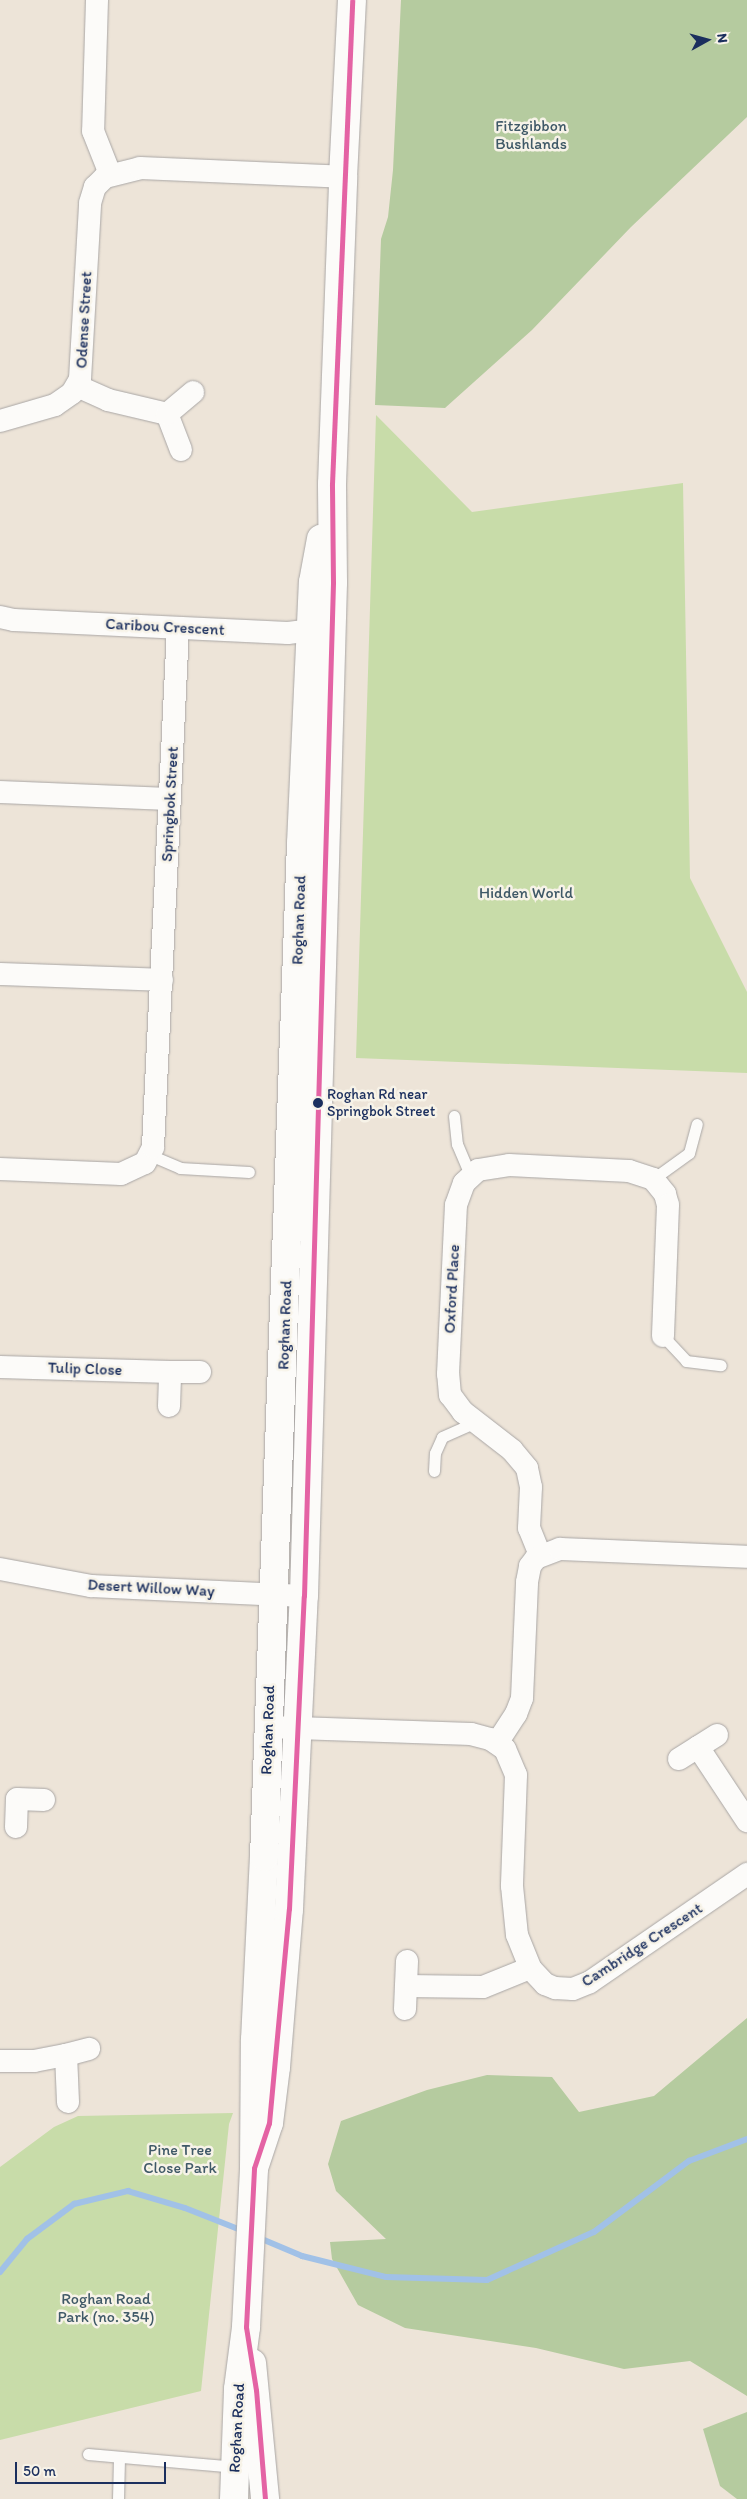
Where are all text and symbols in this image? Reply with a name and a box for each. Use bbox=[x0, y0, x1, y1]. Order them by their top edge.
north arrow bbox=[682, 15, 732, 65]
text: N bbox=[713, 32, 731, 44]
park label: Fitzgibbon Bushlands bbox=[495, 116, 567, 154]
street label: Odense Street bbox=[72, 271, 96, 369]
street label: Caribou Crescent bbox=[105, 614, 225, 640]
street label: Springbok Street bbox=[157, 746, 183, 862]
street label: Roghan Road bbox=[288, 875, 310, 965]
park label: Hidden World bbox=[479, 883, 573, 903]
place label: Roghan Rd near Springbok Street bbox=[327, 1085, 435, 1120]
marker: Roghan Rd near Springbok Street bbox=[313, 1098, 323, 1108]
street label: Oxford Place bbox=[440, 1244, 464, 1334]
street label: Roghan Road bbox=[274, 1280, 296, 1370]
street label: Tulip Close bbox=[47, 1358, 123, 1380]
street label: Desert Willow Way bbox=[87, 1575, 215, 1601]
street label: Roghan Road bbox=[257, 1685, 279, 1775]
street label: Cambridge Crescent bbox=[578, 1899, 706, 1991]
park label: Pine Tree Close Park bbox=[144, 2140, 216, 2178]
park label: Roghan Road Park (no. 354) bbox=[58, 2289, 154, 2327]
street label: Roghan Road bbox=[225, 2383, 249, 2473]
scale bar bbox=[18, 2452, 169, 2484]
text: 50 m bbox=[23, 2462, 56, 2480]

